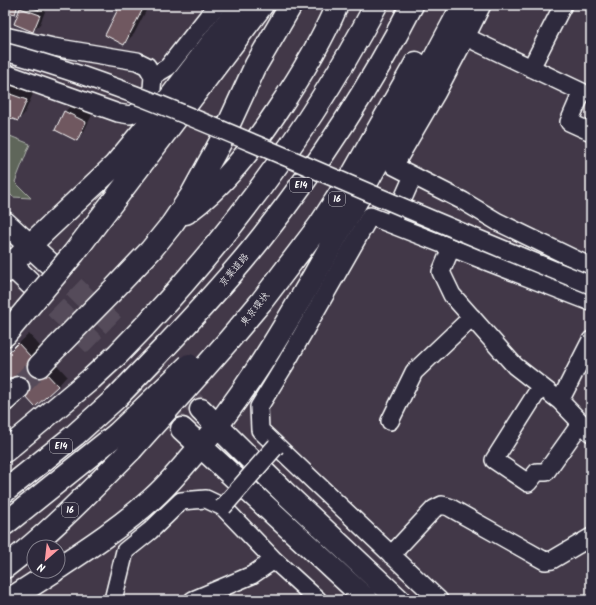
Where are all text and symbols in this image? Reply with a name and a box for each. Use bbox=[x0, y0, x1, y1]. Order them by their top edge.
road number: E14 bbox=[290, 178, 312, 192]
road number: 16 bbox=[329, 192, 345, 206]
street label: 京葉道路 bbox=[215, 250, 253, 290]
street label: 東京環状 bbox=[236, 288, 274, 330]
road number: E14 bbox=[50, 439, 72, 453]
road number: 16 bbox=[62, 503, 78, 517]
north arrow bbox=[26, 539, 66, 579]
text: N bbox=[34, 557, 49, 577]

